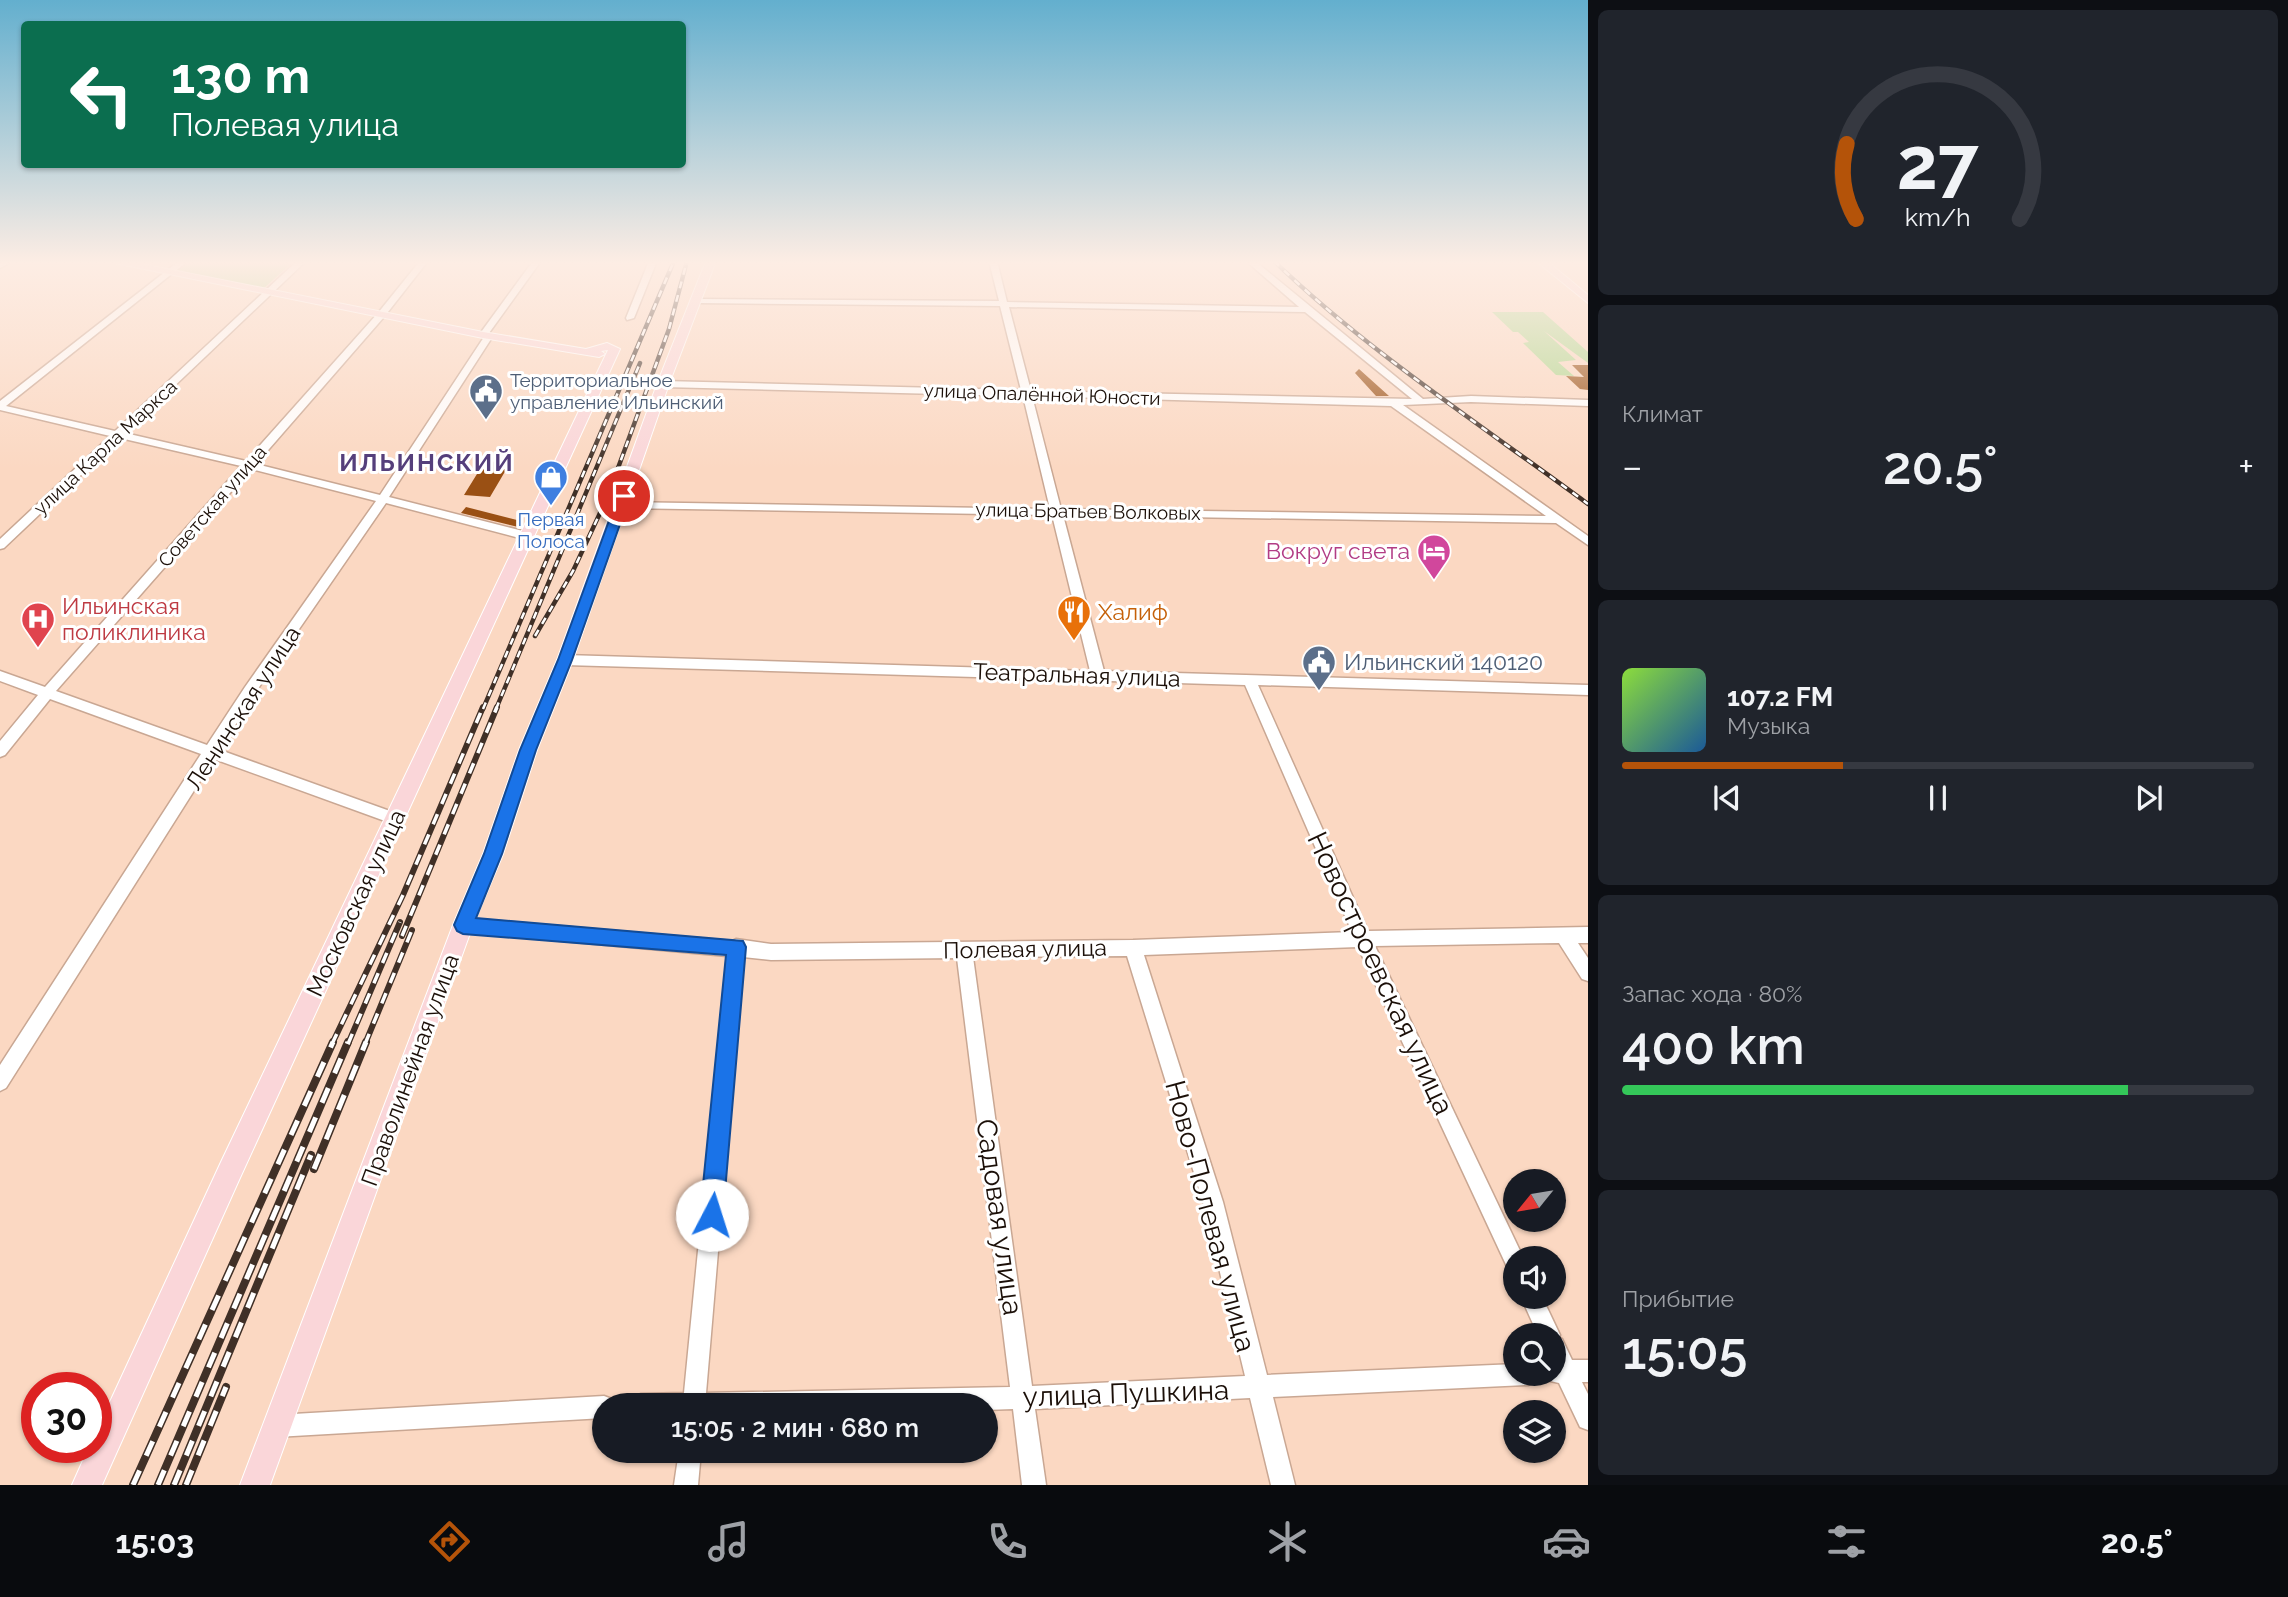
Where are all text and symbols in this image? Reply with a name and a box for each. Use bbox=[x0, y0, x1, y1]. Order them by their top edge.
text: 130 m bbox=[171, 47, 310, 104]
icon: left bbox=[56, 49, 147, 140]
text: Полевая улица bbox=[171, 106, 399, 143]
text: 27 bbox=[1897, 121, 1979, 206]
text: km/h bbox=[1905, 201, 1971, 231]
place label: Территориальное управление Ильинский bbox=[510, 369, 723, 413]
public building icon: Территориальное управление Ильинский bbox=[467, 372, 505, 421]
street label: улица Карла Маркса bbox=[29, 375, 181, 519]
street label: улица Опалённой Юности bbox=[923, 379, 1161, 409]
text: Климат bbox=[1622, 400, 1703, 427]
text: 20.5° bbox=[1883, 435, 1998, 496]
street label: Советская улица bbox=[153, 441, 271, 571]
text: − bbox=[1622, 444, 1642, 489]
text: + bbox=[2238, 444, 2254, 489]
district label: ИЛЬИНСКИЙ bbox=[339, 448, 515, 477]
shop icon: Первая Полоса bbox=[532, 458, 570, 507]
pin bbox=[594, 466, 654, 526]
icon: arrive bbox=[605, 477, 643, 515]
street label: улица Братьев Волковых bbox=[975, 498, 1201, 524]
place label: Первая Полоса bbox=[517, 508, 585, 552]
hotel icon: Вокруг света bbox=[1415, 532, 1453, 581]
place label: Вокруг света bbox=[1266, 537, 1410, 564]
place label: Ильинская поликлиника bbox=[62, 592, 206, 645]
restaurant icon: Халиф bbox=[1055, 593, 1093, 642]
place label: Халиф bbox=[1098, 598, 1168, 625]
hospital icon: Ильинская поликлиника bbox=[19, 600, 57, 649]
street label: Ленинская улица bbox=[180, 621, 306, 795]
public building icon: Ильинский 140120 bbox=[1300, 643, 1338, 692]
place label: Ильинский 140120 bbox=[1344, 648, 1543, 675]
street label: Театральная улица bbox=[973, 657, 1181, 692]
text: 107.2 FM bbox=[1727, 682, 1833, 712]
text: Музыка bbox=[1727, 712, 1810, 739]
icon: previous bbox=[1708, 779, 1746, 817]
icon: pause bbox=[1919, 779, 1957, 817]
icon: next bbox=[2130, 779, 2168, 817]
street label: Московская улица bbox=[300, 805, 411, 1000]
street label: Новостроевская улица bbox=[1300, 827, 1461, 1120]
street label: Полевая улица bbox=[943, 934, 1107, 963]
street label: Праволинейная улица bbox=[355, 950, 464, 1189]
text: Запас хода · 80% bbox=[1622, 980, 1803, 1007]
text: 400 km bbox=[1622, 1015, 1805, 1076]
street label: Ново-Полевая улица bbox=[1158, 1077, 1263, 1356]
street label: Садовая улица bbox=[969, 1117, 1030, 1317]
north arrow bbox=[1503, 1169, 1566, 1232]
map controls bbox=[1503, 1169, 1566, 1463]
position arrow bbox=[675, 1178, 749, 1252]
button: sound bbox=[1503, 1246, 1566, 1309]
text: Прибытие bbox=[1622, 1285, 1734, 1312]
text: 15:05 bbox=[1622, 1320, 1747, 1381]
button: search bbox=[1503, 1323, 1566, 1386]
speed limit sign: 30 bbox=[21, 1372, 112, 1463]
street label: улица Пушкина bbox=[1022, 1373, 1230, 1414]
button: layers bbox=[1503, 1400, 1566, 1463]
text: 15:05 · 2 мин · 680 m bbox=[671, 1413, 919, 1443]
icon: directions bbox=[425, 1517, 474, 1566]
icon: music bbox=[704, 1517, 753, 1566]
icon: phone bbox=[983, 1517, 1032, 1566]
icon: climate bbox=[1263, 1517, 1312, 1566]
icon: car bbox=[1542, 1517, 1591, 1566]
icon: filters bbox=[1822, 1517, 1871, 1566]
text: 15:03 bbox=[115, 1523, 194, 1560]
text: 20.5° bbox=[2101, 1523, 2173, 1560]

